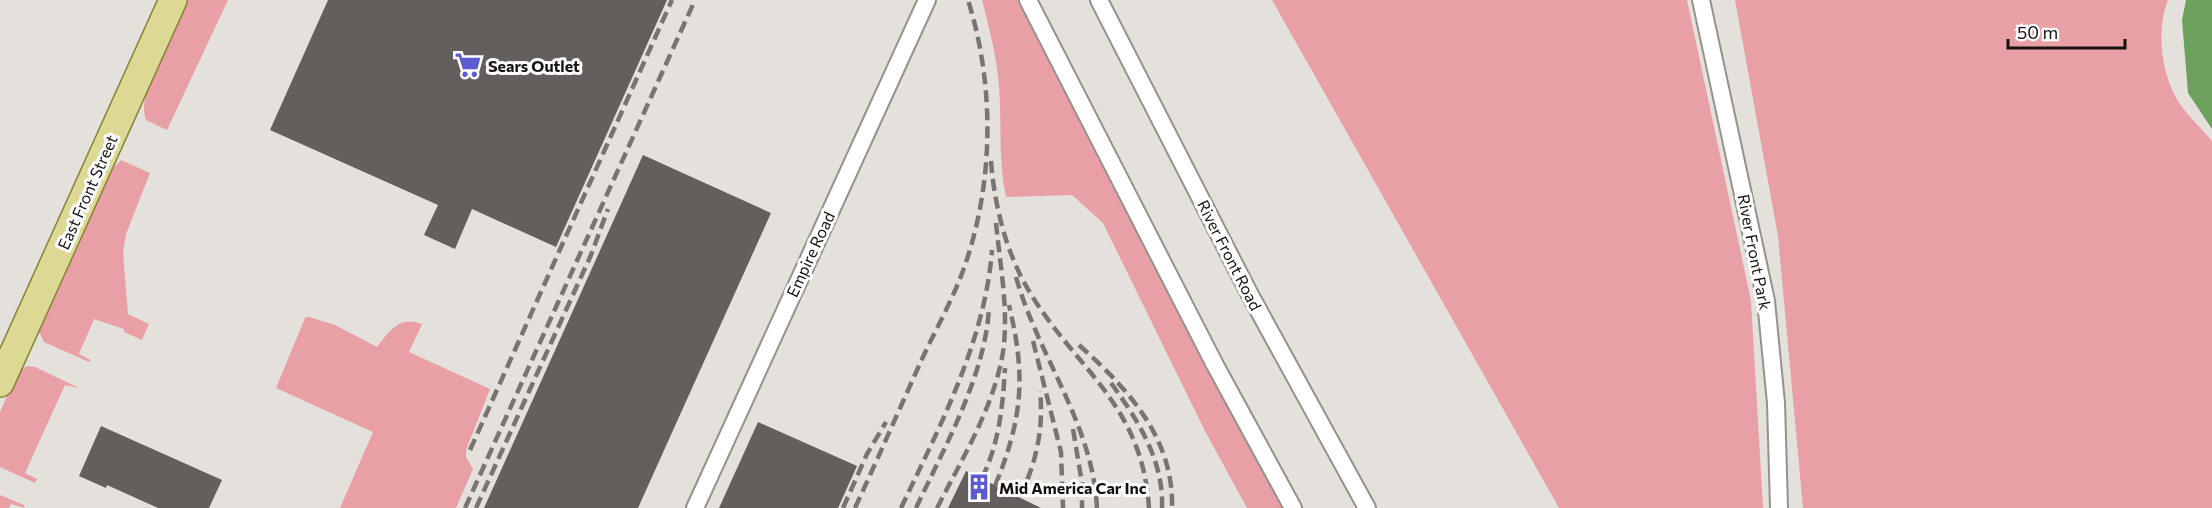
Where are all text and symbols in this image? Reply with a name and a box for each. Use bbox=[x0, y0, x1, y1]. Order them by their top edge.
scale bar bbox=[2008, 12, 2125, 50]
text: 50 m bbox=[2017, 21, 2058, 43]
supermarket icon: Sears Outlet bbox=[453, 50, 483, 80]
place label: Sears Outlet bbox=[488, 56, 580, 75]
street label: East Front Street bbox=[53, 131, 121, 252]
street label: River Front Park bbox=[1734, 192, 1776, 312]
street label: River Front Road bbox=[1194, 197, 1266, 313]
street label: Empire Road bbox=[782, 208, 838, 300]
building icon: Mid America Car Inc bbox=[964, 472, 994, 502]
place label: Mid America Car Inc bbox=[999, 478, 1147, 497]

